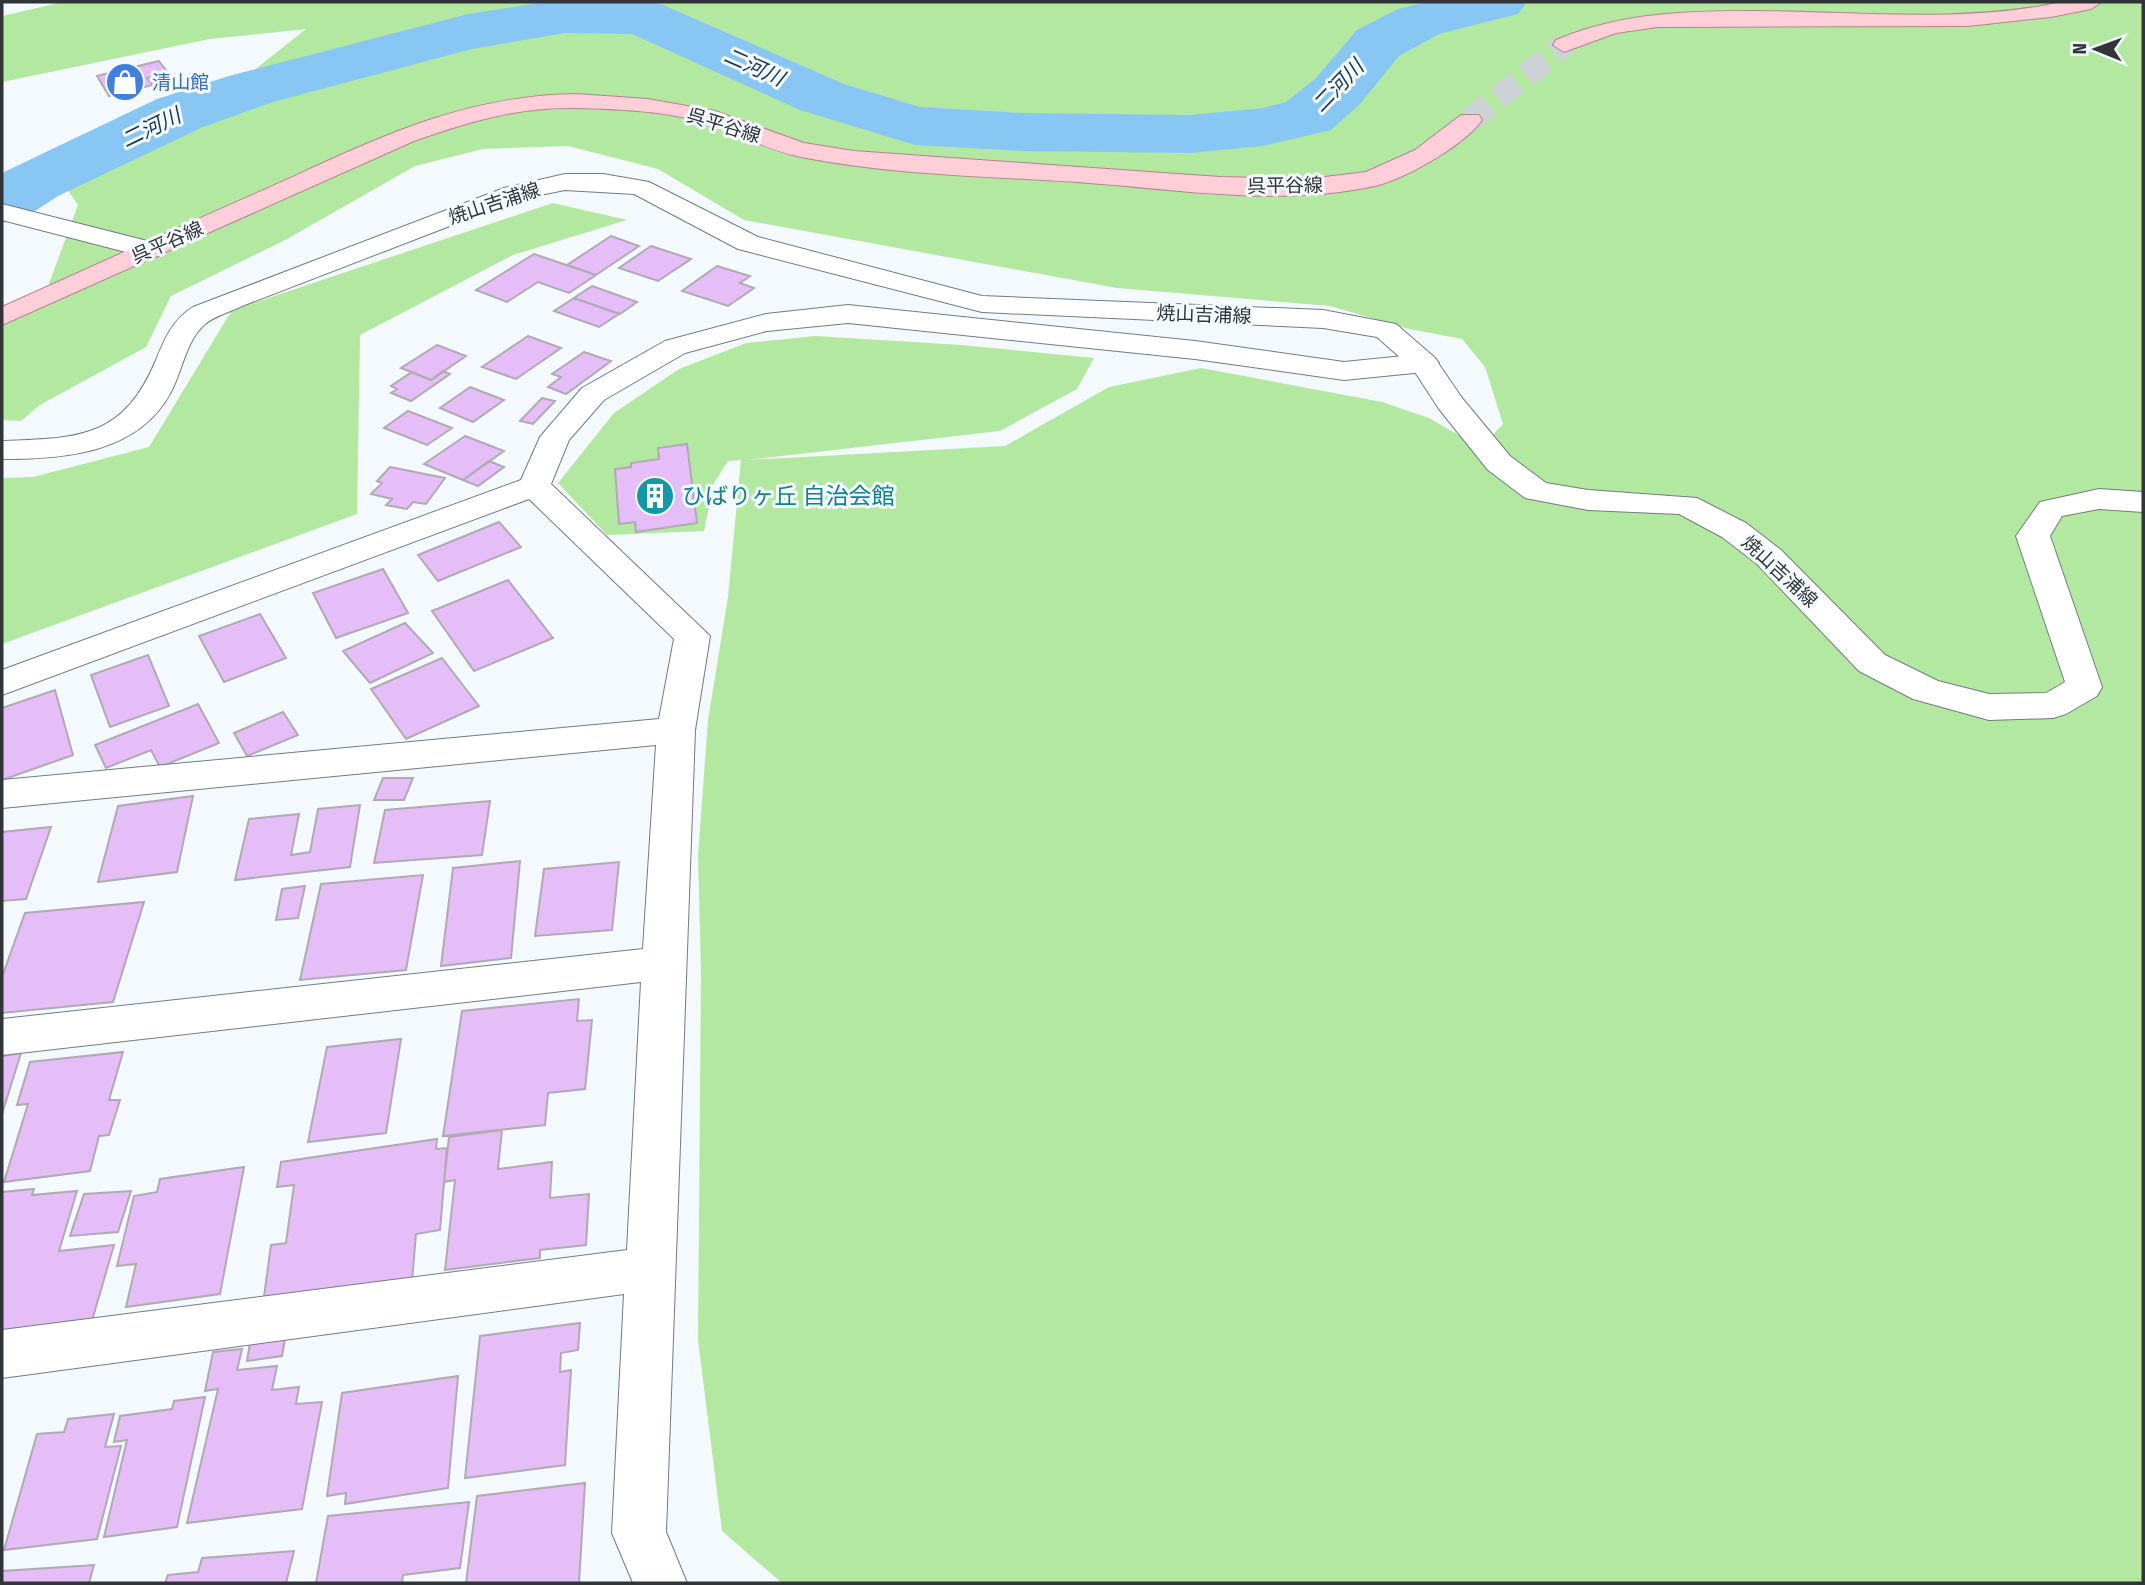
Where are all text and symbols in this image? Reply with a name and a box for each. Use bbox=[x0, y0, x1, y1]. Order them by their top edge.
north arrow bbox=[2061, 14, 2131, 84]
water label: 二河川 bbox=[720, 42, 790, 93]
text: N bbox=[2068, 43, 2091, 55]
water label: 二河川 bbox=[1307, 53, 1371, 118]
shop icon: 清山館 bbox=[104, 61, 146, 103]
place label: 清山館 bbox=[152, 71, 209, 94]
water label: 二河川 bbox=[117, 102, 187, 153]
street label: 呉平谷線 bbox=[684, 103, 764, 148]
street label: 呉平谷線 bbox=[1247, 173, 1323, 198]
street label: 焼山吉浦線 bbox=[445, 178, 543, 229]
street label: 呉平谷線 bbox=[128, 216, 207, 268]
street label: 焼山吉浦線 bbox=[1156, 301, 1252, 328]
building icon: ひばりヶ丘 自治会館 bbox=[634, 475, 676, 517]
place label: ひばりヶ丘 自治会館 bbox=[682, 482, 894, 510]
street label: 焼山吉浦線 bbox=[1737, 531, 1822, 612]

